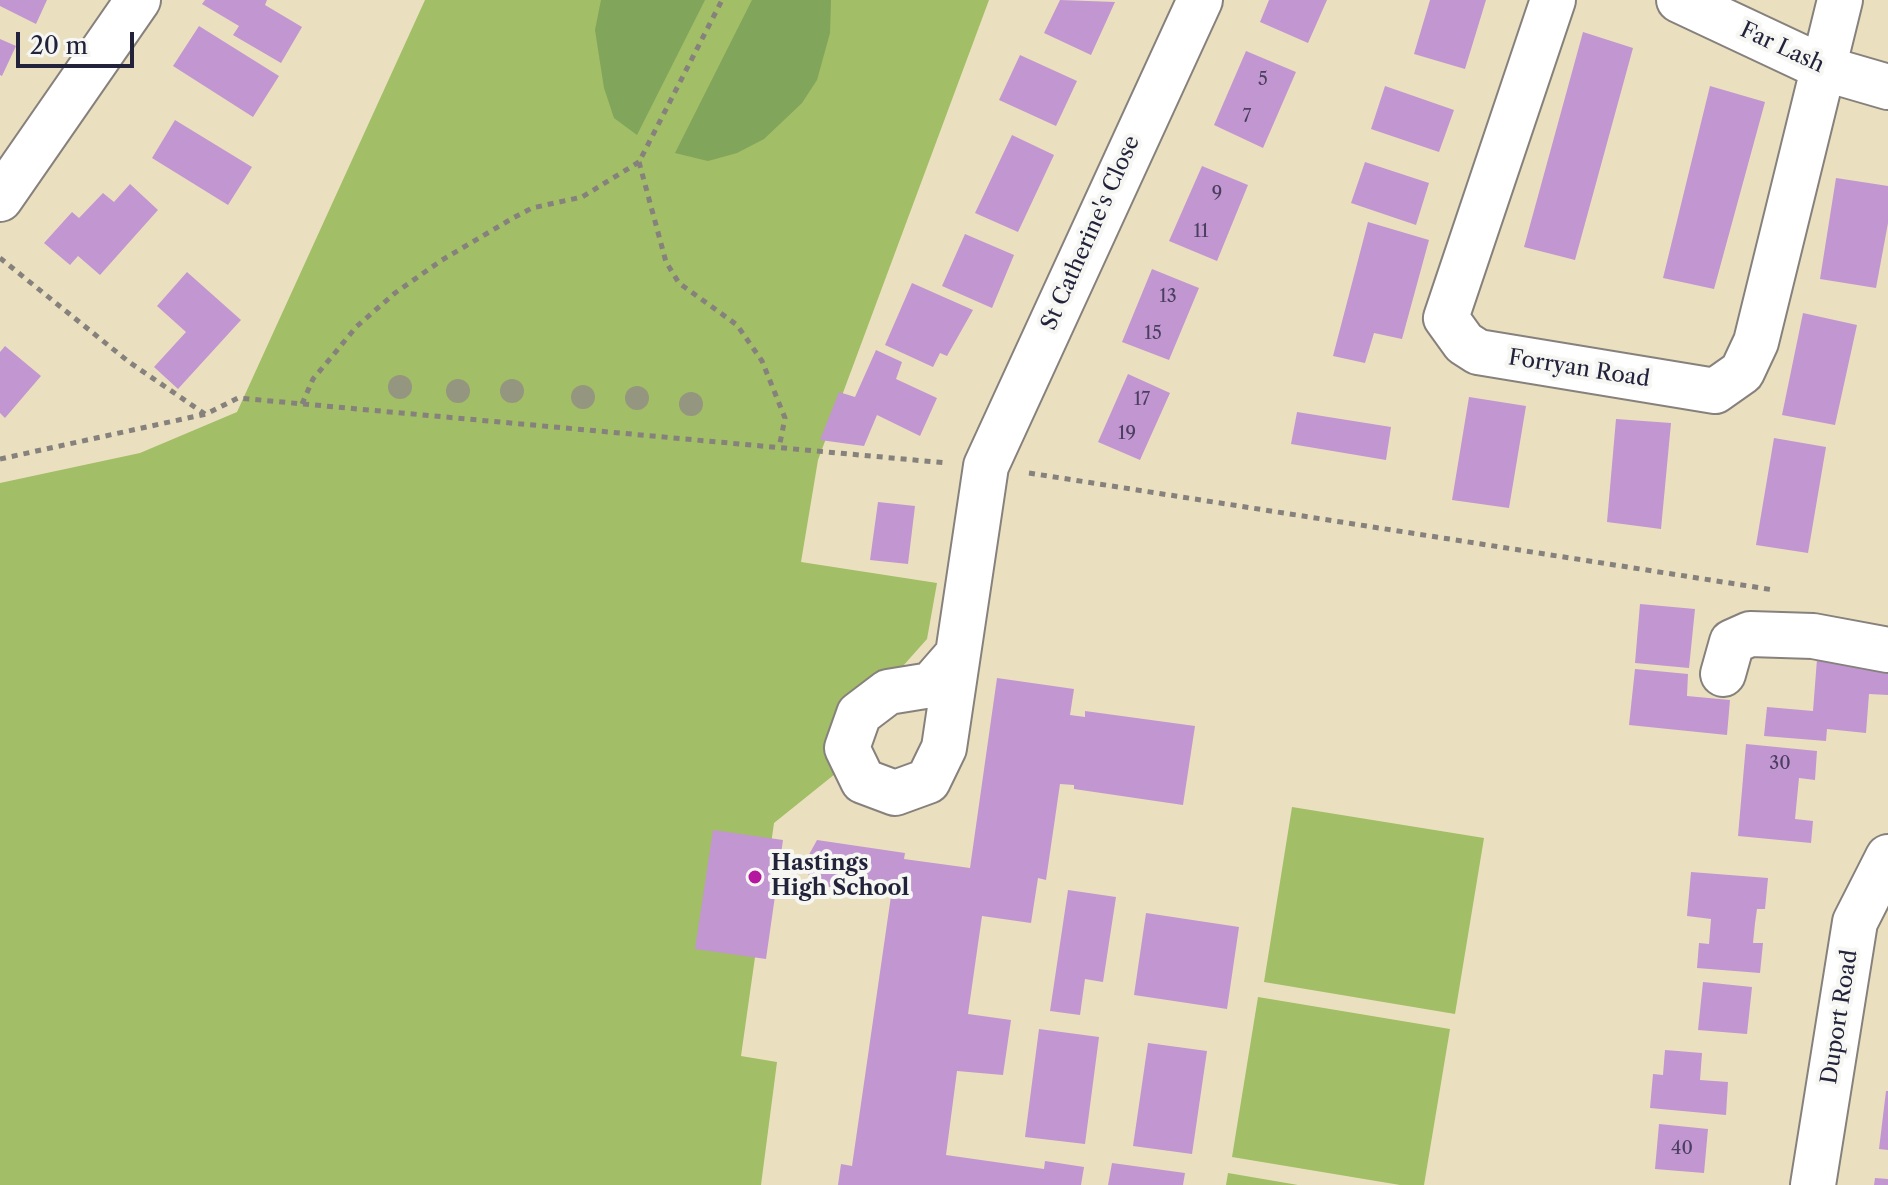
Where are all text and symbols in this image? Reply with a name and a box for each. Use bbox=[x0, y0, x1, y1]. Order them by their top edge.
scale bar bbox=[20, 16, 138, 66]
street label: Far Lash bbox=[1736, 17, 1828, 79]
text: 20 m bbox=[30, 31, 88, 60]
house number: 5 bbox=[1258, 69, 1268, 91]
house number: 7 bbox=[1243, 106, 1251, 128]
street label: St Catherine's Close bbox=[1036, 132, 1146, 334]
house number: 9 bbox=[1212, 183, 1222, 205]
house number: 11 bbox=[1193, 221, 1209, 243]
house number: 13 bbox=[1159, 286, 1177, 308]
house number: 15 bbox=[1144, 323, 1162, 345]
street label: Forryan Road bbox=[1506, 345, 1652, 393]
house number: 17 bbox=[1134, 389, 1150, 411]
house number: 19 bbox=[1118, 423, 1136, 445]
house number: 30 bbox=[1769, 753, 1791, 775]
place label: Hastings High School bbox=[771, 851, 909, 902]
marker: Hastings High School bbox=[746, 868, 764, 886]
street label: Duport Road bbox=[1816, 948, 1864, 1086]
house number: 40 bbox=[1671, 1138, 1693, 1160]

